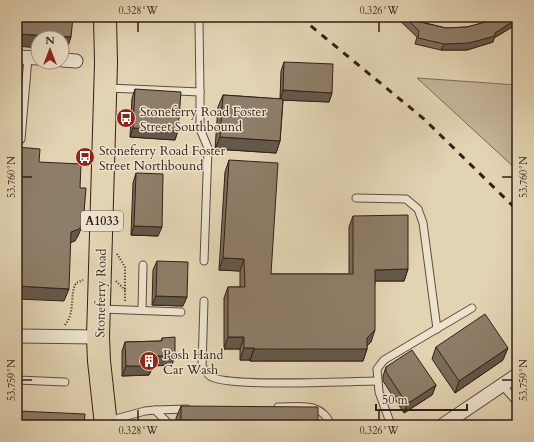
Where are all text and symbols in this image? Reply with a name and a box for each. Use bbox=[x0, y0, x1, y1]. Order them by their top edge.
text: 0.328°W bbox=[118, 4, 159, 18]
text: 0.326°W bbox=[359, 4, 400, 18]
north arrow bbox=[30, 30, 70, 70]
text: N bbox=[45, 33, 55, 48]
place label: Stoneferry Road Foster Street Southbound bbox=[140, 103, 267, 136]
bus stop icon: Stoneferry Road Foster Street Southbound bbox=[115, 107, 137, 129]
place label: Stoneferry Road Foster Street Northbound bbox=[99, 142, 226, 175]
bus stop icon: Stoneferry Road Foster Street Northbound bbox=[74, 146, 96, 168]
text: 53.760°N bbox=[5, 156, 19, 198]
text: 53.760°N bbox=[517, 156, 531, 198]
road number: A1033 bbox=[81, 211, 123, 231]
street label: Stoneferry Road bbox=[91, 248, 111, 338]
place label: Posh Hand Car Wash bbox=[163, 346, 224, 379]
building icon: Posh Hand Car Wash bbox=[138, 350, 160, 372]
text: 53.759°N bbox=[5, 359, 19, 401]
text: 53.759°N bbox=[517, 359, 531, 401]
scale bar bbox=[376, 386, 467, 412]
text: 50 m bbox=[382, 392, 409, 408]
text: 0.328°W bbox=[118, 424, 159, 438]
text: 0.326°W bbox=[359, 424, 400, 438]

